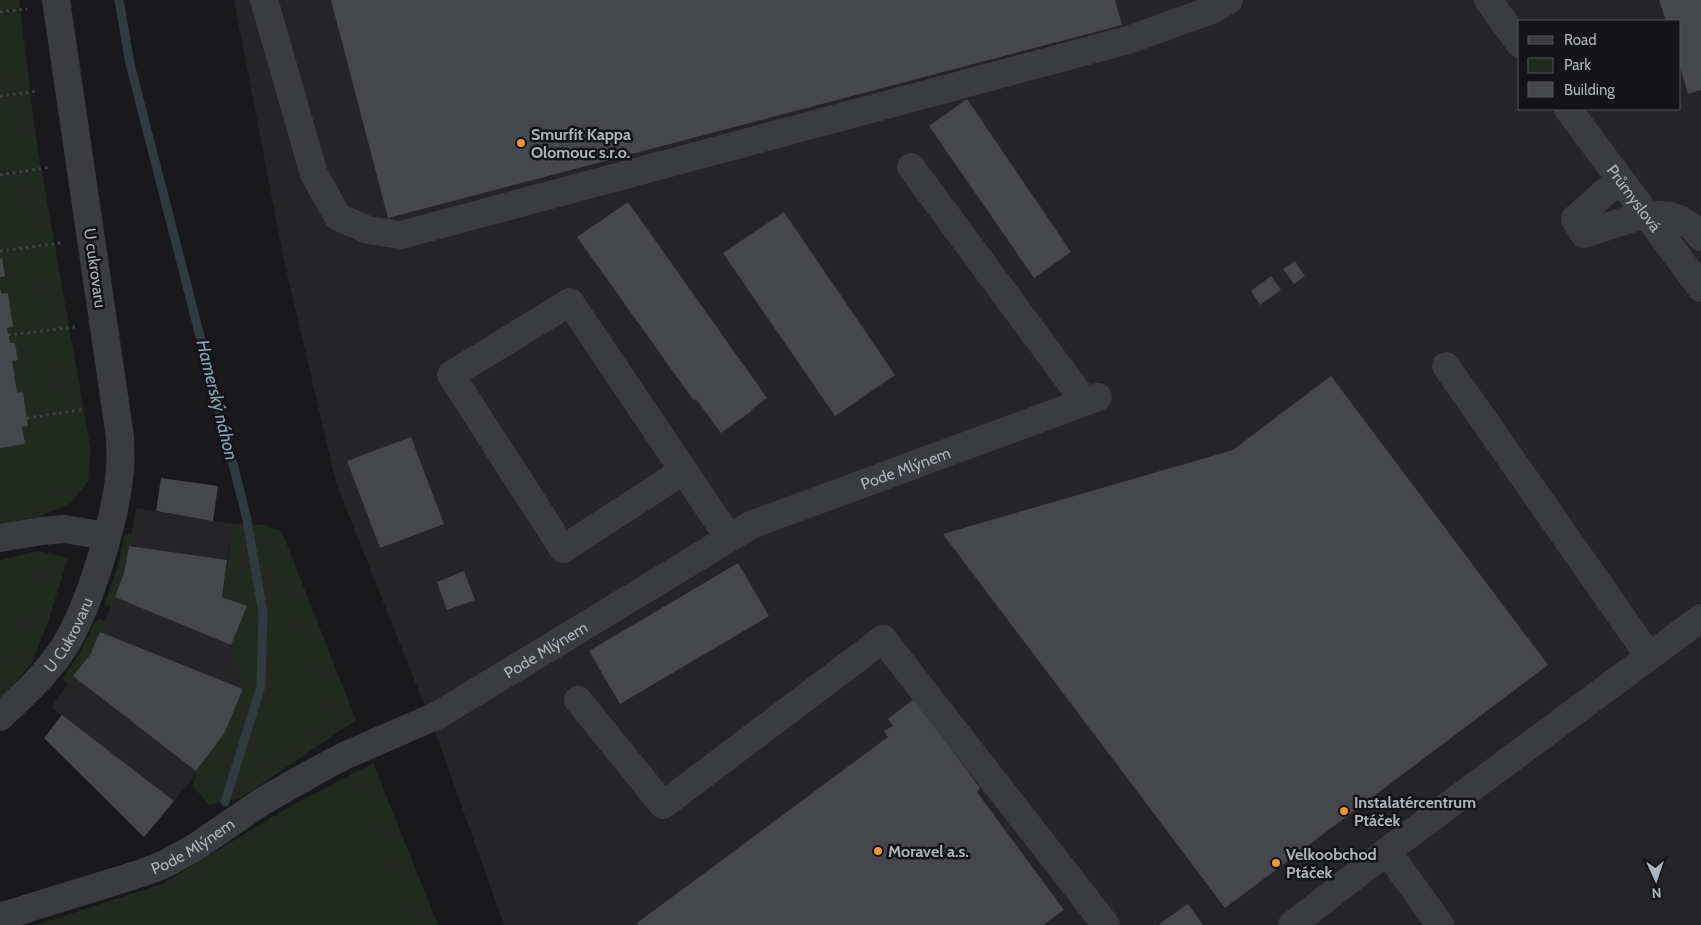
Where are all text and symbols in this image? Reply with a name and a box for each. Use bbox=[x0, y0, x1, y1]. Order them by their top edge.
legend bbox=[1518, 20, 1681, 110]
text: Road bbox=[1564, 31, 1597, 49]
text: Park bbox=[1564, 56, 1591, 74]
text: Building bbox=[1564, 81, 1615, 99]
place label: Smurfit Kappa Olomouc s.r.o. bbox=[531, 125, 631, 162]
marker: Smurfit Kappa Olomouc s.r.o. bbox=[515, 137, 527, 149]
street label: Průmyslová bbox=[1603, 161, 1666, 236]
street label: U cukrovaru bbox=[80, 227, 110, 309]
water label: Hamerský náhon bbox=[191, 337, 243, 463]
street label: Pode Mlýnem bbox=[858, 443, 953, 493]
street label: U Cukrovaru bbox=[40, 595, 96, 676]
street label: Pode Mlýnem bbox=[500, 617, 591, 682]
place label: Instalatércentrum Ptáček bbox=[1354, 793, 1476, 830]
marker: Instalatércentrum Ptáček bbox=[1338, 805, 1350, 817]
street label: Pode Mlýnem bbox=[148, 814, 238, 878]
place label: Moravel a.s. bbox=[888, 842, 969, 861]
marker: Moravel a.s. bbox=[872, 845, 884, 857]
place label: Velkoobchod Ptáček bbox=[1286, 845, 1377, 882]
north arrow bbox=[1631, 855, 1681, 905]
marker: Velkoobchod Ptáček bbox=[1270, 857, 1282, 869]
text: N bbox=[1651, 884, 1662, 902]

